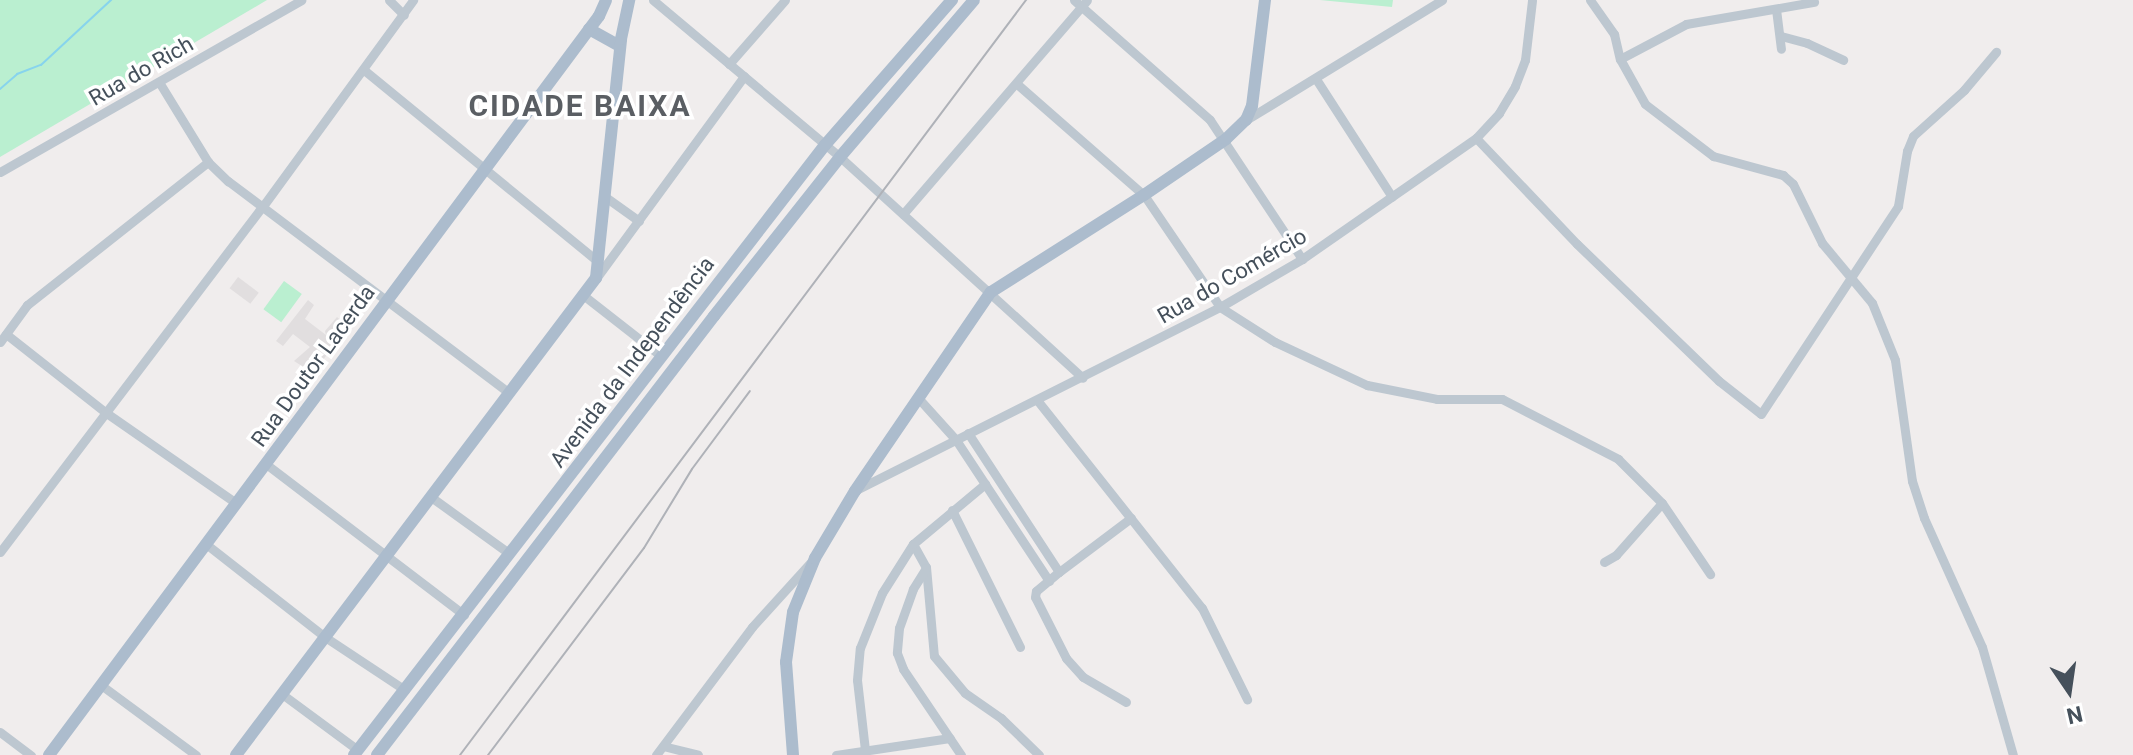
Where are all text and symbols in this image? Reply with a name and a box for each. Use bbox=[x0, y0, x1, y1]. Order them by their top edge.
street label: Rua do Rich bbox=[84, 31, 198, 111]
district label: CIDADE BAIXA bbox=[468, 88, 692, 124]
street label: Rua do Comércio bbox=[1153, 223, 1311, 329]
street label: Avenida da Independência bbox=[544, 252, 720, 472]
street label: Rua Doutor Lacerda bbox=[246, 280, 380, 452]
north arrow bbox=[2029, 651, 2109, 731]
text: N bbox=[2064, 701, 2085, 729]

